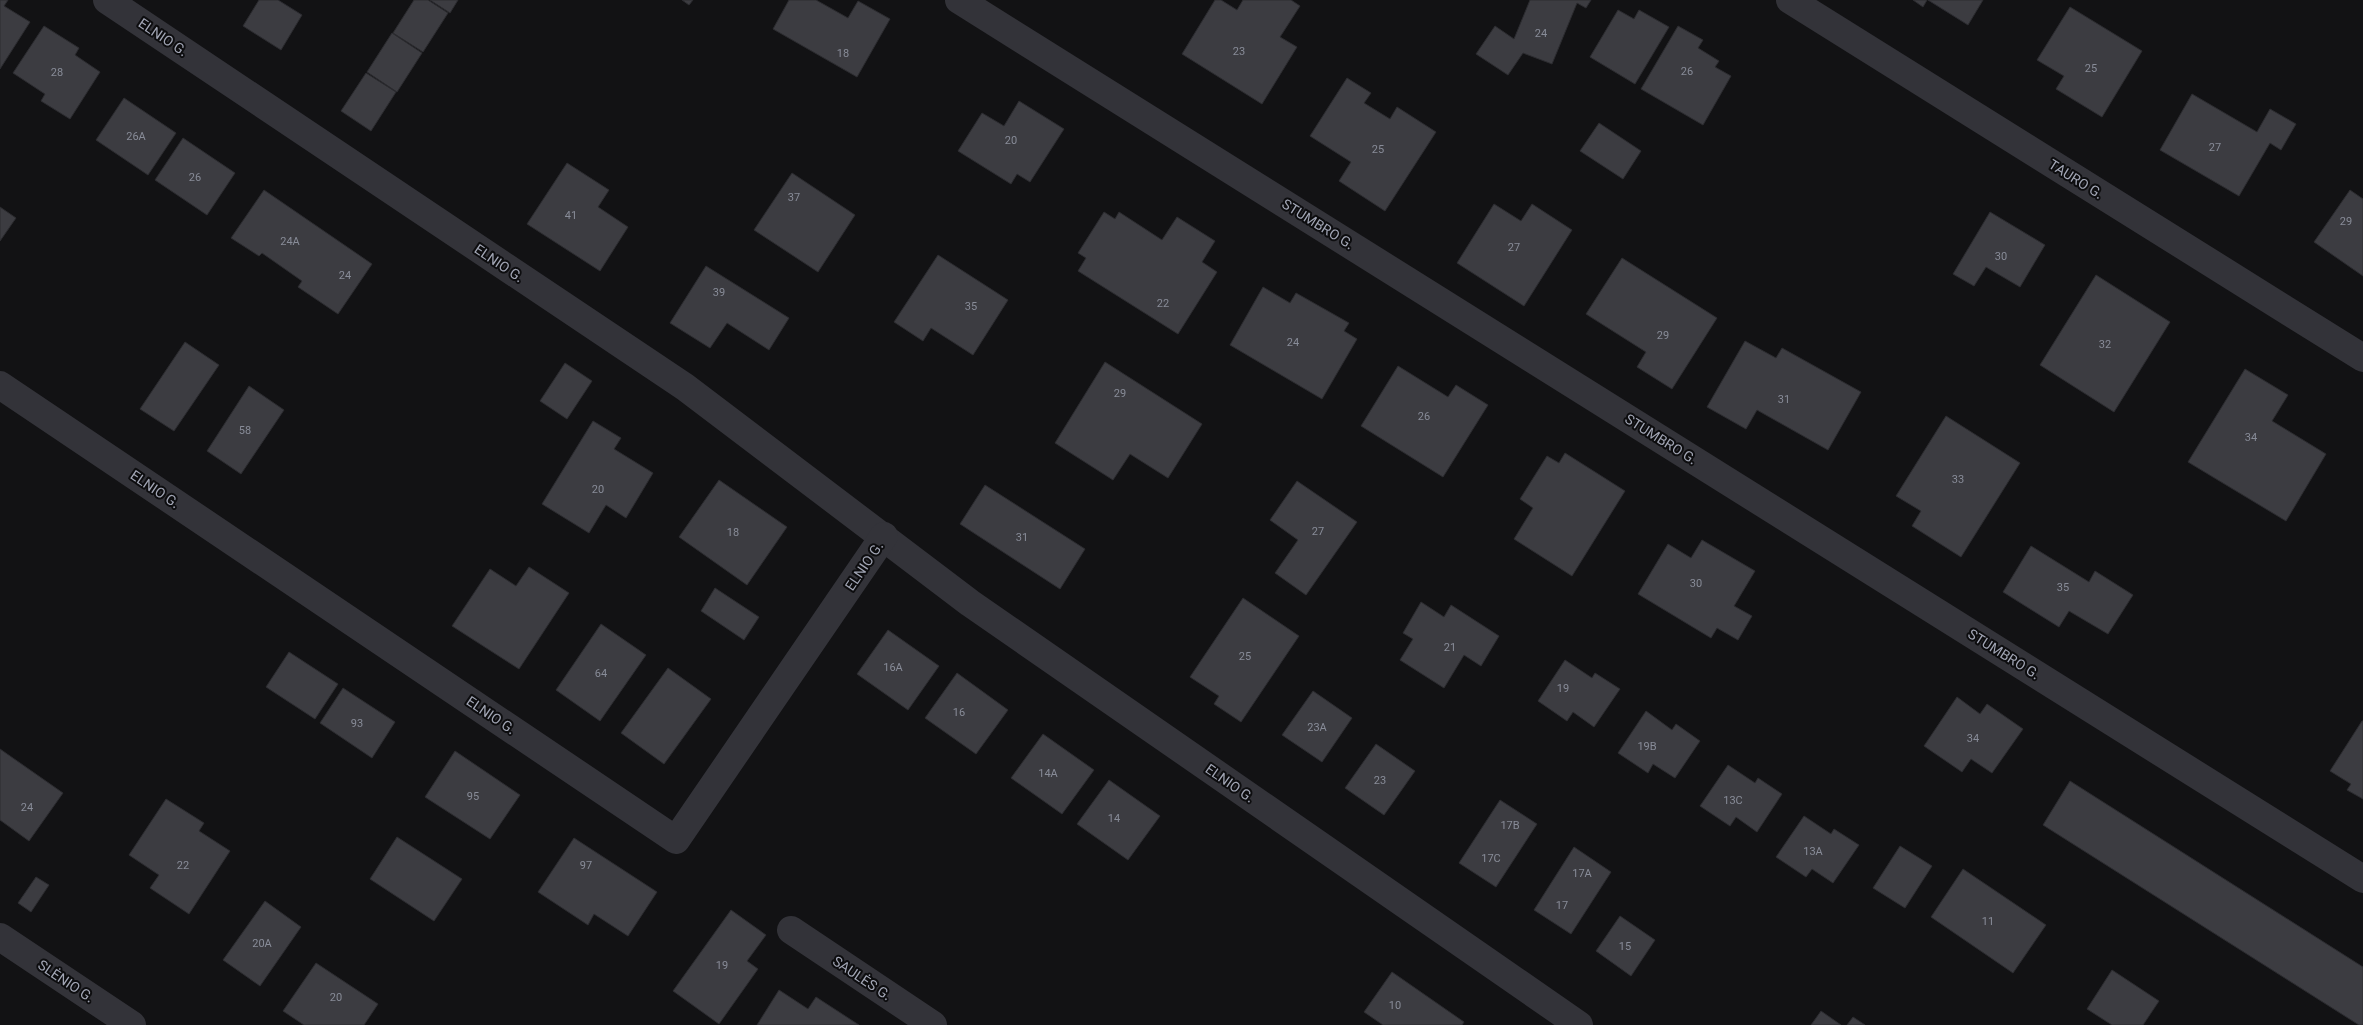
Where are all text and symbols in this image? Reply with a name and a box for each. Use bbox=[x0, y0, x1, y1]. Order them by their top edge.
street label: ELNIO G. bbox=[135, 15, 191, 59]
house number: 24 bbox=[1535, 27, 1547, 40]
house number: 23 bbox=[1233, 45, 1245, 58]
house number: 18 bbox=[837, 47, 849, 60]
house number: 25 bbox=[2085, 62, 2097, 75]
house number: 26 bbox=[1681, 65, 1693, 78]
house number: 28 bbox=[51, 66, 63, 79]
house number: 26A bbox=[126, 130, 147, 143]
house number: 20 bbox=[1005, 134, 1017, 147]
house number: 27 bbox=[2209, 141, 2221, 154]
house number: 25 bbox=[1372, 143, 1384, 156]
street label: TAURO G. bbox=[2046, 156, 2106, 202]
house number: 26 bbox=[189, 171, 201, 184]
house number: 37 bbox=[788, 191, 800, 204]
street label: STUMBRO G. bbox=[1279, 196, 1357, 252]
house number: 41 bbox=[565, 209, 577, 222]
house number: 29 bbox=[2340, 215, 2352, 228]
house number: 24A bbox=[280, 235, 301, 248]
street label: ELNIO G. bbox=[471, 241, 527, 285]
house number: 27 bbox=[1508, 241, 1520, 254]
house number: 30 bbox=[1995, 250, 2007, 263]
house number: 24 bbox=[339, 269, 351, 282]
house number: 39 bbox=[713, 286, 725, 299]
house number: 22 bbox=[1157, 297, 1169, 310]
house number: 35 bbox=[965, 300, 977, 313]
house number: 29 bbox=[1657, 329, 1669, 342]
house number: 24 bbox=[1287, 336, 1299, 349]
house number: 32 bbox=[2099, 338, 2111, 351]
house number: 29 bbox=[1114, 387, 1126, 400]
house number: 31 bbox=[1778, 393, 1790, 406]
house number: 26 bbox=[1418, 410, 1430, 423]
street label: STUMBRO G. bbox=[1622, 411, 1700, 467]
house number: 58 bbox=[239, 424, 251, 437]
house number: 34 bbox=[2245, 431, 2257, 444]
street label: ELNIO G. bbox=[127, 467, 183, 511]
house number: 33 bbox=[1952, 473, 1964, 486]
house number: 20 bbox=[592, 483, 604, 496]
house number: 27 bbox=[1312, 525, 1324, 538]
house number: 18 bbox=[727, 526, 739, 539]
house number: 31 bbox=[1016, 531, 1028, 544]
street label: ELNIO G. bbox=[842, 538, 886, 594]
house number: 30 bbox=[1690, 577, 1702, 590]
house number: 35 bbox=[2057, 581, 2069, 594]
street label: STUMBRO G. bbox=[1965, 626, 2043, 682]
house number: 21 bbox=[1444, 641, 1456, 654]
house number: 25 bbox=[1239, 650, 1251, 663]
house number: 16A bbox=[883, 661, 904, 674]
house number: 64 bbox=[595, 667, 607, 680]
house number: 19 bbox=[1557, 682, 1569, 695]
street label: ELNIO G. bbox=[463, 693, 519, 737]
house number: 16 bbox=[953, 706, 965, 719]
house number: 93 bbox=[351, 717, 363, 730]
house number: 23A bbox=[1307, 721, 1328, 734]
house number: 34 bbox=[1967, 732, 1979, 745]
house number: 19B bbox=[1637, 740, 1657, 753]
street label: ELNIO G. bbox=[1203, 760, 1257, 806]
house number: 14A bbox=[1038, 767, 1059, 780]
house number: 23 bbox=[1374, 774, 1386, 787]
house number: 95 bbox=[467, 790, 479, 803]
house number: 13C bbox=[1723, 794, 1743, 807]
house number: 24 bbox=[21, 801, 33, 814]
house number: 14 bbox=[1108, 812, 1120, 825]
house number: 17B bbox=[1500, 819, 1520, 832]
house number: 13A bbox=[1803, 845, 1824, 858]
house number: 17C bbox=[1481, 852, 1501, 865]
house number: 22 bbox=[177, 859, 189, 872]
house number: 97 bbox=[580, 859, 592, 872]
house number: 17A bbox=[1572, 867, 1593, 880]
house number: 17 bbox=[1556, 899, 1568, 912]
house number: 11 bbox=[1982, 915, 1994, 928]
house number: 20A bbox=[252, 937, 273, 950]
house number: 15 bbox=[1619, 940, 1631, 953]
street label: SAULĖS G. bbox=[830, 953, 894, 1003]
street label: SLĖNIO G. bbox=[35, 956, 97, 1006]
house number: 19 bbox=[716, 959, 728, 972]
house number: 20 bbox=[330, 991, 342, 1004]
house number: 10 bbox=[1389, 999, 1401, 1012]

